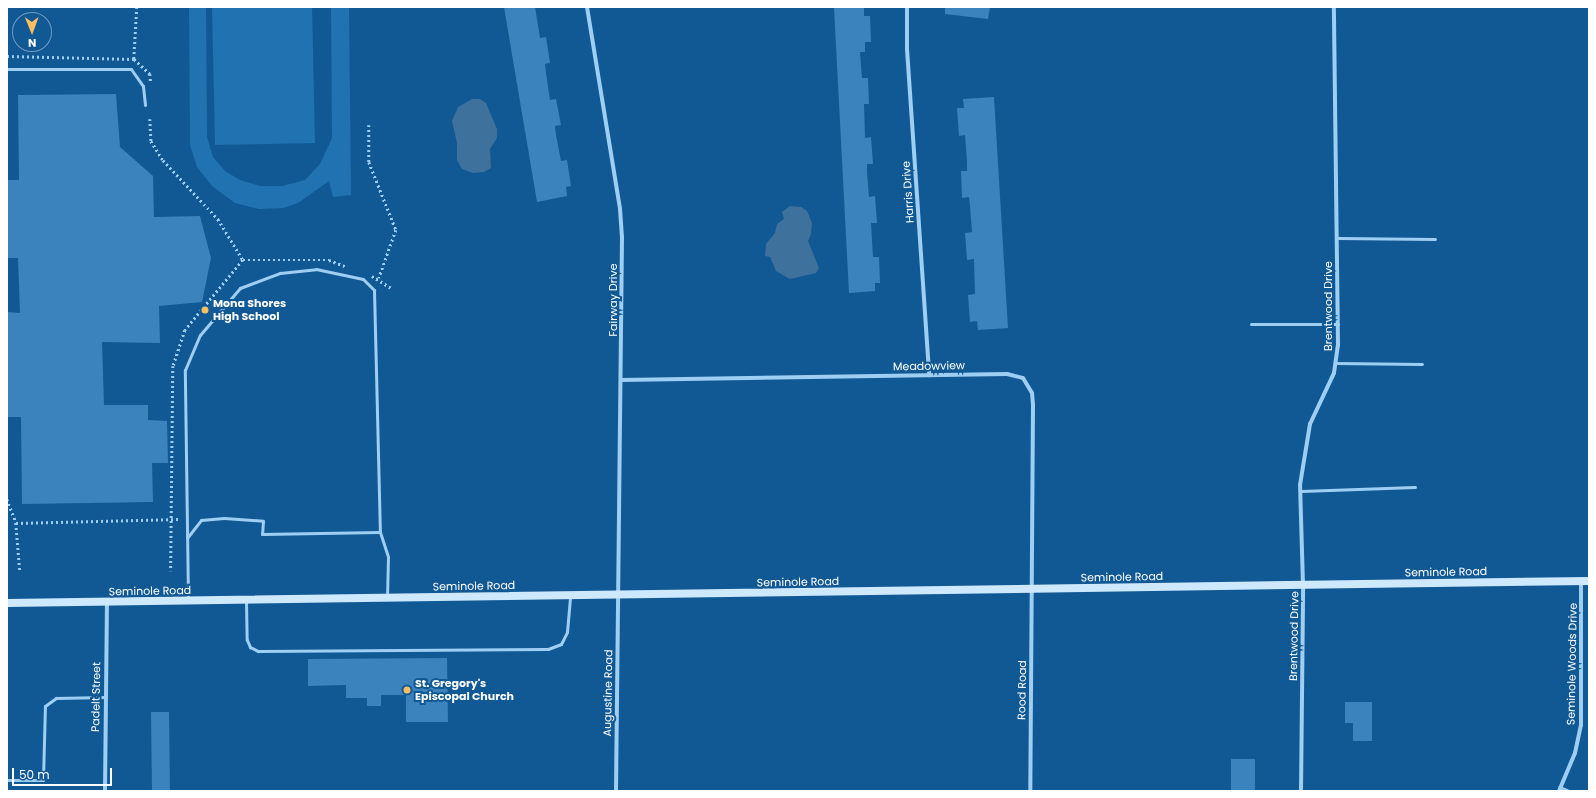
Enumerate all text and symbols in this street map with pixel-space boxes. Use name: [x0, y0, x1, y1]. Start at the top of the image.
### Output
north arrow: [12, 12, 52, 52]
text: N: [28, 35, 36, 51]
street label: Harris Drive: [899, 161, 917, 223]
street label: Brentwood Drive: [1321, 261, 1335, 351]
street label: Fairway Drive: [606, 264, 620, 336]
place label: Mona Shores High School: [213, 297, 286, 323]
marker: Mona Shores High School: [200, 305, 210, 315]
street label: Meadowview: [893, 359, 965, 373]
street label: Seminole Road: [1405, 565, 1487, 579]
street label: Seminole Road: [1081, 570, 1163, 584]
street label: Seminole Road: [757, 575, 839, 589]
street label: Seminole Road: [433, 579, 515, 593]
street label: Seminole Road: [109, 584, 191, 598]
street label: Brentwood Drive: [1287, 591, 1301, 681]
street label: Seminole Woods Drive: [1564, 603, 1580, 725]
street label: Augustine Road: [601, 650, 615, 736]
street label: Rood Road: [1015, 660, 1029, 720]
street label: Padelt Street: [89, 662, 103, 732]
place label: St. Gregory's Episcopal Church: [415, 677, 514, 703]
marker: St. Gregory's Episcopal Church: [402, 685, 412, 695]
scale bar: [14, 760, 114, 786]
text: 50 m: [19, 766, 50, 783]

